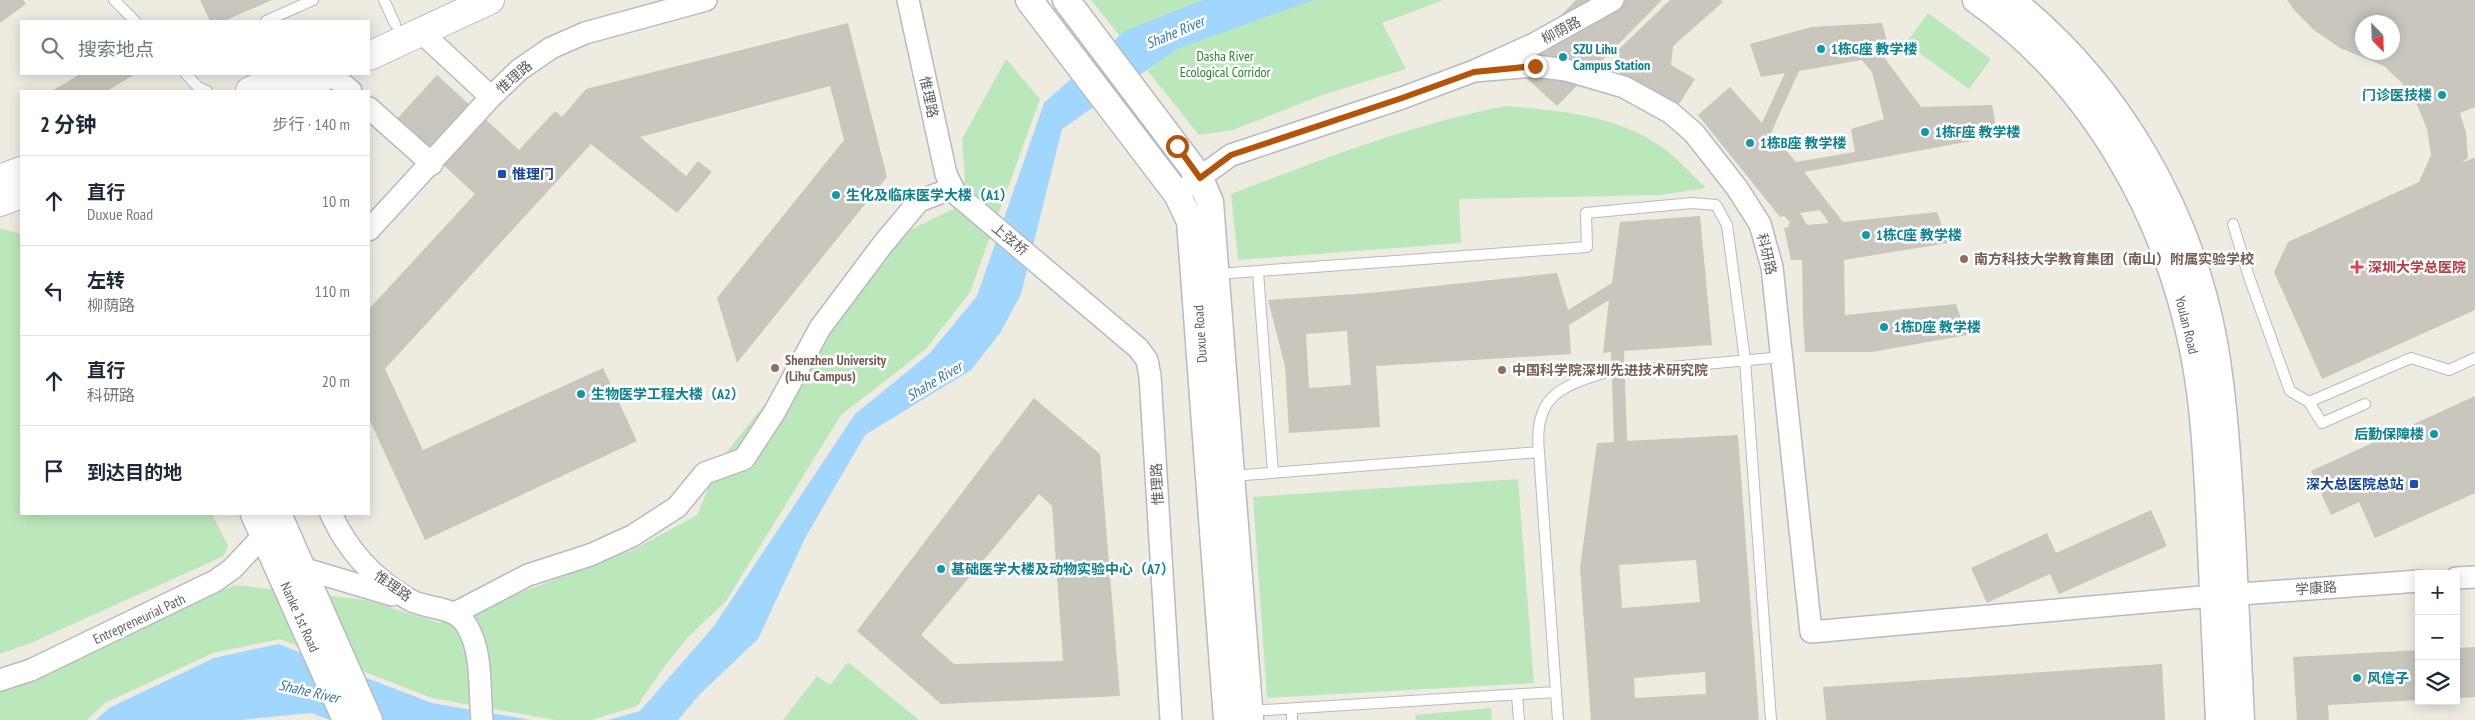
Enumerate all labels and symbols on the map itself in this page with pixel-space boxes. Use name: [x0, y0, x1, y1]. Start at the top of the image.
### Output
water label: Shahe River: [1143, 10, 1209, 53]
street label: 柳荫路: [1538, 12, 1584, 48]
north arrow: [2355, 15, 2400, 60]
place label: SZU Lihu Campus Station: [1573, 40, 1650, 74]
place label: 1栋G座 教学楼: [1831, 40, 1918, 58]
marker: 1栋G座 教学楼: [1815, 43, 1827, 55]
park label: Dasha River Ecological Corridor: [1180, 47, 1271, 81]
marker: SZU Lihu Campus Station: [1557, 51, 1569, 63]
route end: [1524, 55, 1547, 78]
street label: 惟理路: [492, 56, 536, 98]
street label: 惟理路: [916, 75, 942, 119]
place label: 门诊医技楼: [2362, 86, 2432, 104]
marker: 门诊医技楼: [2436, 89, 2448, 101]
place label: 1栋F座 教学楼: [1935, 123, 2020, 141]
marker: 1栋F座 教学楼: [1919, 126, 1931, 138]
place label: 1栋B座 教学楼: [1760, 134, 1846, 152]
route start: [1166, 135, 1189, 158]
marker: 1栋B座 教学楼: [1744, 137, 1756, 149]
place label: 惟理门: [512, 165, 554, 183]
marker: 惟理门: [496, 168, 508, 180]
place label: 生化及临床医学大楼（A1）: [846, 186, 1014, 204]
marker: 生化及临床医学大楼（A1）: [830, 189, 842, 201]
street label: 上弦桥: [988, 219, 1032, 259]
place label: 1栋C座 教学楼: [1876, 226, 1962, 244]
marker: 1栋C座 教学楼: [1860, 229, 1872, 241]
street label: 科研路: [1753, 231, 1781, 277]
place label: 南方科技大学教育集团（南山）附属实验学校: [1974, 250, 2254, 268]
marker: 南方科技大学教育集团（南山）附属实验学校: [1958, 253, 1970, 265]
place label: 深圳大学总医院: [2368, 258, 2466, 276]
marker: 深圳大学总医院: [2350, 260, 2364, 274]
street label: Youlan Road: [2171, 294, 2203, 356]
street label: Duxue Road: [1189, 304, 1211, 364]
place label: 1栋D座 教学楼: [1894, 318, 1981, 336]
marker: 1栋D座 教学楼: [1878, 321, 1890, 333]
place label: Shenzhen University (Lihu Campus): [785, 351, 887, 385]
water label: Shahe River: [903, 356, 967, 405]
place label: 中国科学院深圳先进技术研究院: [1512, 361, 1708, 379]
marker: Shenzhen University (Lihu Campus): [769, 362, 781, 374]
marker: 中国科学院深圳先进技术研究院: [1496, 364, 1508, 376]
place label: 生物医学工程大楼（A2）: [591, 385, 745, 403]
marker: 生物医学工程大楼（A2）: [575, 388, 587, 400]
place label: 后勤保障楼: [2354, 425, 2424, 443]
marker: 后勤保障楼: [2428, 428, 2440, 440]
street label: 惟理路: [1147, 463, 1167, 505]
place label: 深大总医院总站: [2306, 475, 2404, 493]
marker: 深大总医院总站: [2408, 478, 2420, 490]
place label: 基础医学大楼及动物实验中心（A7）: [951, 560, 1175, 578]
marker: 基础医学大楼及动物实验中心（A7）: [935, 563, 947, 575]
street label: 惟理路: [371, 567, 415, 605]
street label: 学康路: [2294, 578, 2338, 598]
street label: Nanke 1st Road: [277, 579, 323, 655]
street label: Entrepreneurial Path: [90, 590, 188, 648]
place label: 风信子: [2367, 669, 2409, 687]
marker: 风信子: [2351, 672, 2363, 684]
water label: Shahe River: [277, 675, 343, 708]

